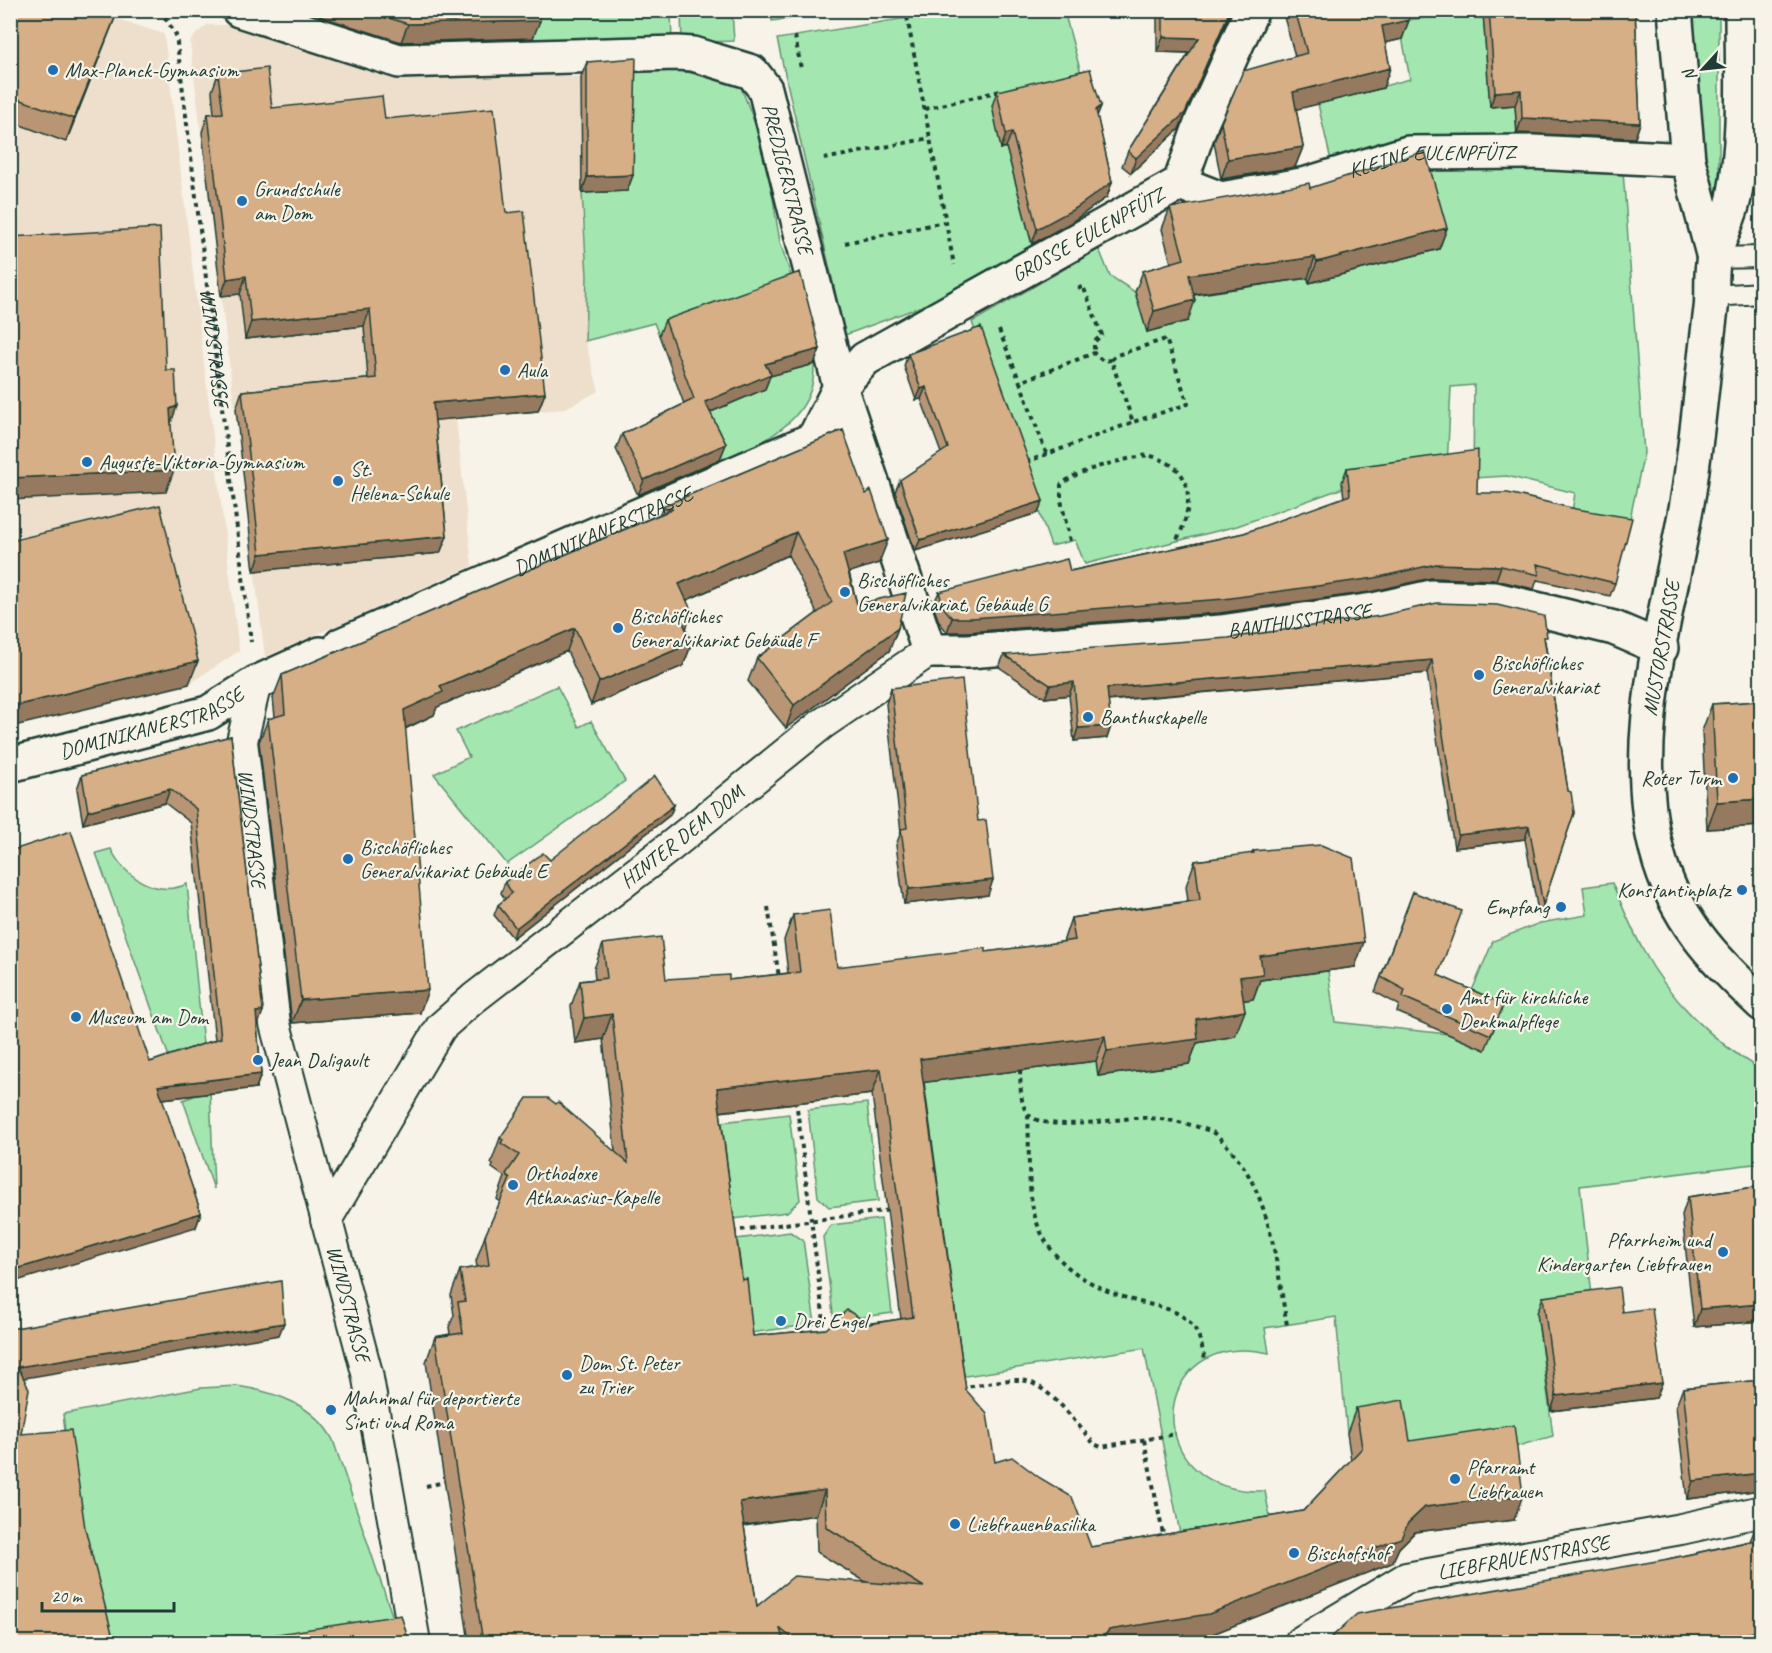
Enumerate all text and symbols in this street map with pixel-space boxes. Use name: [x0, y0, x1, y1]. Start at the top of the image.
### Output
north arrow: [1673, 39, 1733, 99]
place label: Max-Planck-Gymnasium: [65, 57, 240, 83]
marker: Max-Planck-Gymnasium: [46, 63, 60, 77]
text: N: [1678, 64, 1702, 84]
street label: PREDIGERSTRASSE: [756, 101, 820, 260]
street label: KLEINE EULENPFÜTZ: [1345, 139, 1519, 183]
place label: Grundschule am Dom: [254, 176, 341, 226]
street label: GROSSE EULENPFÜTZ: [1007, 180, 1172, 287]
marker: Grundschule am Dom: [235, 194, 249, 208]
street label: WINDSTRASSE: [194, 287, 235, 411]
place label: Aula: [517, 357, 549, 383]
marker: Aula: [498, 363, 512, 377]
place label: Auguste-Viktoria-Gymnasium: [99, 449, 306, 475]
marker: Auguste-Viktoria-Gymnasium: [80, 455, 94, 469]
place label: St. Helena-Schule: [350, 456, 450, 506]
marker: St. Helena-Schule: [331, 474, 345, 488]
street label: DOMINIKANERSTRASSE: [510, 479, 699, 581]
place label: Bischöfliches Generalvikariat, Gebäude G: [857, 567, 1050, 617]
street label: MUSTORSTRASSE: [1636, 576, 1686, 718]
marker: Bischöfliches Generalvikariat, Gebäude G: [838, 585, 852, 599]
street label: BANTHUSSTRASSE: [1226, 597, 1376, 644]
place label: Bischöfliches Generalvikariat Gebäude F: [630, 603, 820, 653]
marker: Bischöfliches Generalvikariat Gebäude F: [611, 621, 625, 635]
place label: Bischöfliches Generalvikariat: [1491, 650, 1601, 700]
marker: Bischöfliches Generalvikariat: [1472, 668, 1486, 682]
street label: DOMINIKANERSTRASSE: [57, 679, 251, 764]
place label: Banthuskapelle: [1100, 704, 1207, 730]
marker: Banthuskapelle: [1081, 710, 1095, 724]
place label: Roter Turm: [1641, 765, 1723, 791]
street label: WINDSTRASSE: [232, 768, 272, 892]
marker: Roter Turm: [1726, 771, 1740, 785]
street label: HINTER DEM DOM: [615, 778, 751, 893]
place label: Bischöfliches Generalvikariat Gebäude E: [360, 834, 550, 884]
marker: Bischöfliches Generalvikariat Gebäude E: [341, 852, 355, 866]
place label: Konstantinplatz: [1617, 877, 1732, 903]
marker: Konstantinplatz: [1735, 883, 1749, 897]
place label: Empfang: [1486, 894, 1551, 920]
marker: Empfang: [1554, 900, 1568, 914]
place label: Amt für kirchliche Denkmalpflege: [1459, 984, 1588, 1034]
marker: Amt für kirchliche Denkmalpflege: [1440, 1002, 1454, 1016]
place label: Museum am Dom: [88, 1004, 210, 1030]
marker: Museum am Dom: [69, 1010, 83, 1024]
place label: Jean Daligault: [269, 1047, 370, 1073]
marker: Jean Daligault: [251, 1053, 265, 1067]
place label: Orthodoxe Athanasius-Kapelle: [525, 1160, 661, 1210]
marker: Orthodoxe Athanasius-Kapelle: [506, 1178, 520, 1192]
place label: Pfarrheim und Kindergarten Liebfrauen: [1537, 1227, 1715, 1277]
street label: WINDSTRASSE: [321, 1243, 377, 1367]
marker: Pfarrheim und Kindergarten Liebfrauen: [1716, 1245, 1730, 1259]
place label: Drei Engel: [793, 1308, 871, 1334]
marker: Drei Engel: [774, 1314, 788, 1328]
place label: Dom St. Peter zu Trier: [579, 1350, 681, 1400]
marker: Dom St. Peter zu Trier: [560, 1368, 574, 1382]
place label: Mahnmal für deportierte Sinti und Roma: [343, 1385, 520, 1435]
marker: Mahnmal für deportierte Sinti und Roma: [324, 1403, 338, 1417]
place label: Pfarramt Liebfrauen: [1467, 1454, 1543, 1504]
marker: Pfarramt Liebfrauen: [1448, 1472, 1462, 1486]
place label: Liebfrauenbasilika: [967, 1511, 1097, 1537]
marker: Liebfrauenbasilika: [948, 1517, 962, 1531]
street label: LIEBFRAUENSTRASSE: [1435, 1529, 1614, 1585]
place label: Bischofshof: [1306, 1540, 1394, 1566]
marker: Bischofshof: [1287, 1546, 1301, 1560]
scale bar: [42, 1575, 174, 1613]
text: 20 m: [51, 1585, 84, 1607]

